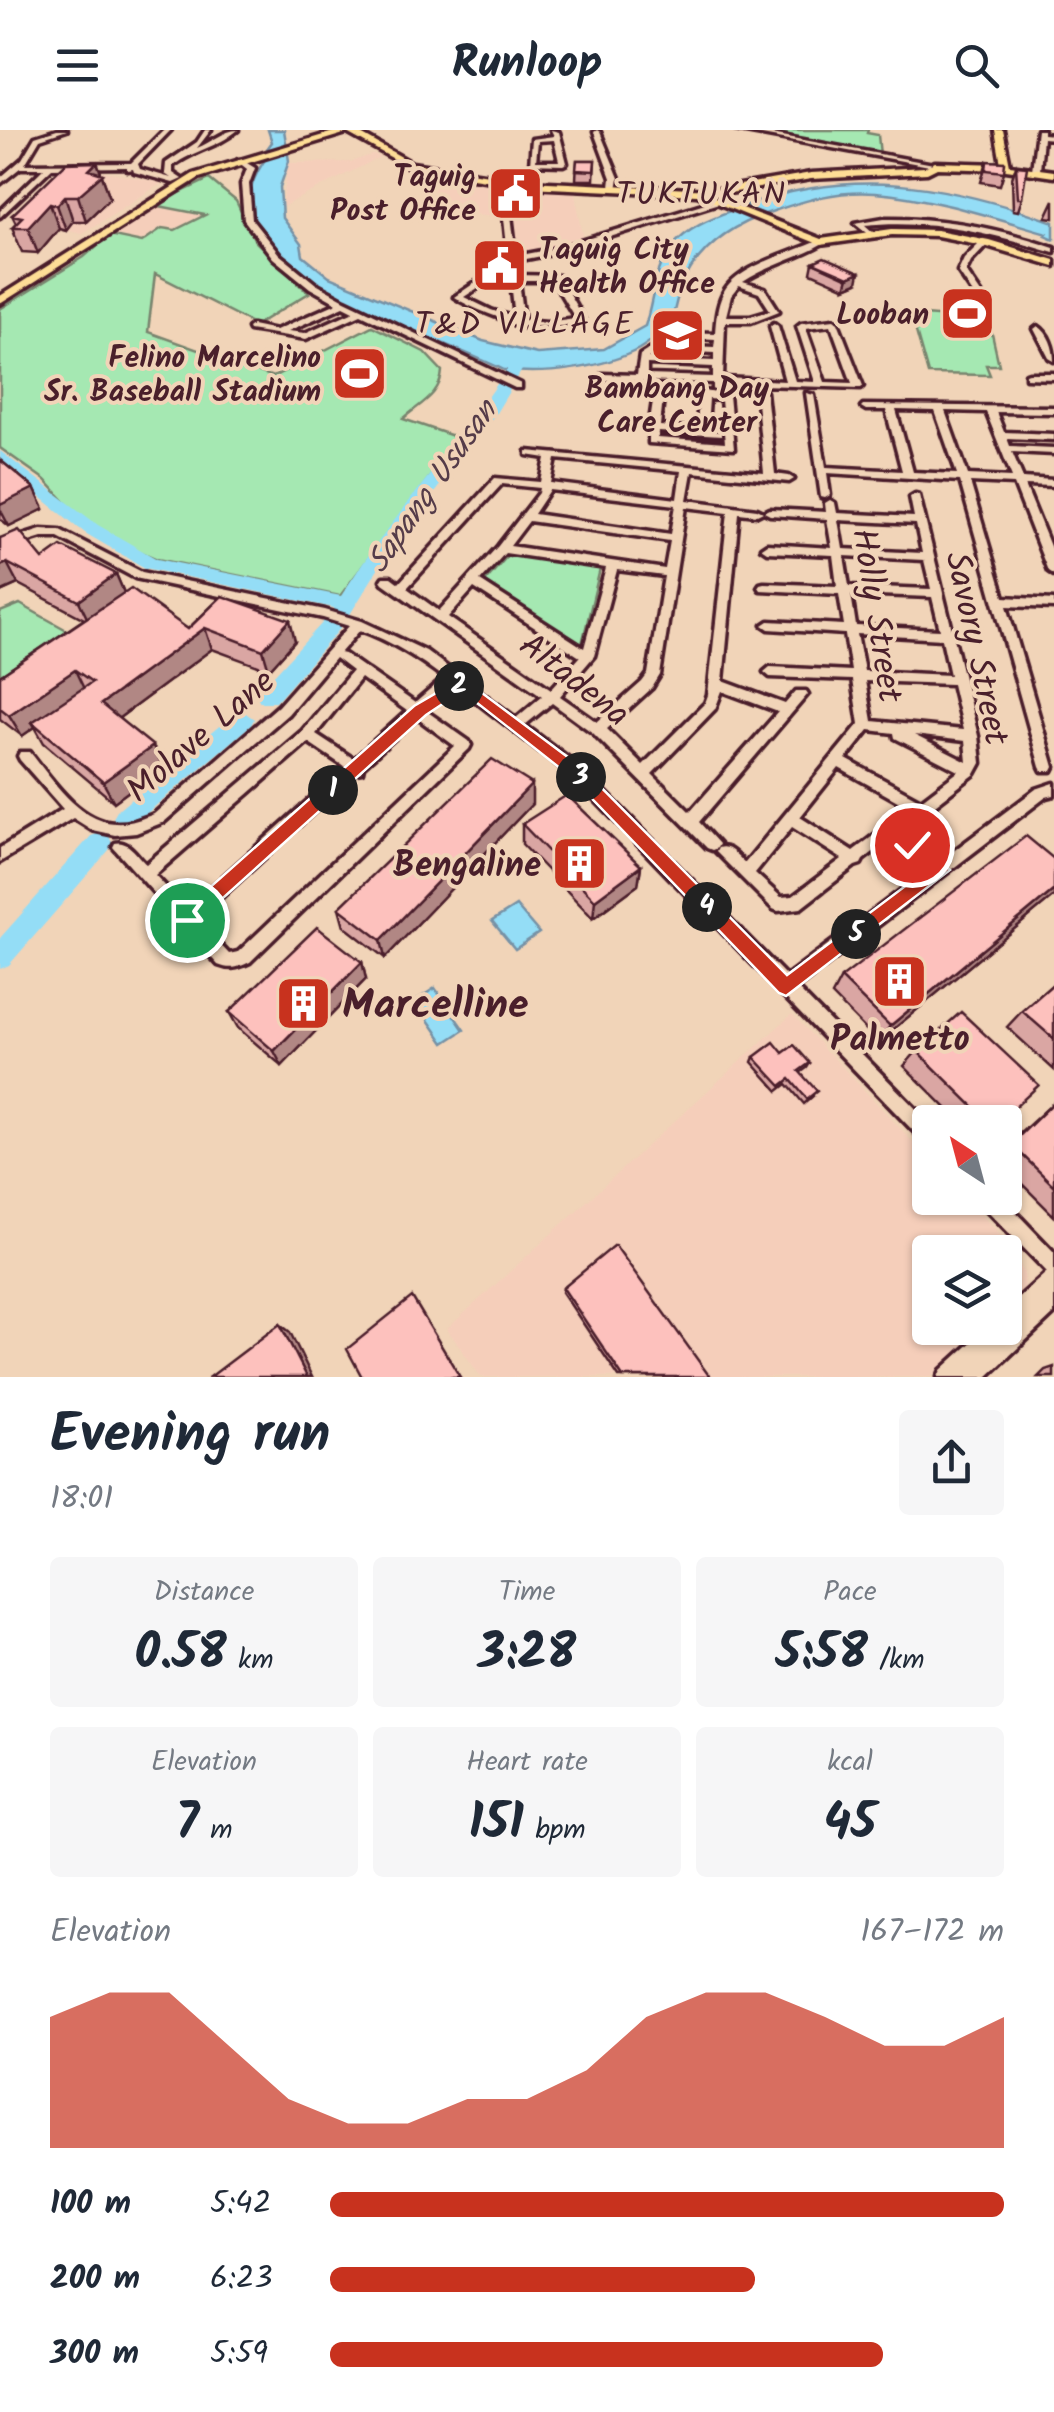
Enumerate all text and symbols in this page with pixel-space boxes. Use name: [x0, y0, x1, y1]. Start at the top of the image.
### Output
text: Runloop: [451, 29, 603, 101]
icon: menu: [50, 38, 105, 93]
icon: search: [949, 38, 1004, 93]
place label: Taguig Post Office: [330, 154, 476, 236]
public building icon: Taguig Post Office: [485, 163, 545, 223]
district label: TUKTUKAN: [616, 170, 788, 221]
place label: Taguig City Health Office: [539, 227, 715, 309]
public building icon: Taguig City Health Office: [470, 236, 530, 296]
sports icon: Looban: [938, 284, 998, 344]
place label: Looban: [836, 292, 929, 340]
district label: T&D VILLAGE: [415, 300, 635, 351]
school or university icon: Bambang Day Care Center: [647, 306, 707, 366]
place label: Felino Marcelino Sr. Baseball Stadium: [44, 335, 321, 417]
sports icon: Felino Marcelino Sr. Baseball Stadium: [330, 344, 390, 404]
place label: Bambang Day Care Center: [585, 366, 770, 448]
water label: Sapang Ususan: [354, 388, 513, 584]
street label: Holly Street: [834, 524, 917, 707]
street label: Savory Street: [927, 547, 1023, 751]
street label: Altadena: [505, 620, 641, 743]
street label: Molave Lane: [115, 656, 290, 818]
pin: 2: [434, 661, 484, 711]
text: 2: [451, 663, 467, 708]
pin: 3: [556, 752, 606, 802]
text: 3: [573, 754, 589, 799]
pin: 1: [308, 765, 358, 815]
text: 1: [329, 767, 337, 812]
pin: [870, 803, 955, 888]
icon: check: [885, 818, 940, 873]
building icon: Bengaline: [550, 834, 610, 894]
place label: Bengaline: [393, 839, 541, 895]
pin: [145, 878, 230, 963]
pin: 4: [682, 882, 732, 932]
text: 4: [699, 884, 715, 929]
icon: arrive: [160, 893, 215, 948]
pin: 5: [831, 909, 881, 959]
text: 5: [849, 911, 863, 956]
building icon: Palmetto: [870, 952, 930, 1012]
building icon: Marcelline: [273, 973, 333, 1033]
place label: Marcelline: [342, 973, 528, 1040]
place label: Palmetto: [830, 1013, 970, 1069]
north arrow: [912, 1105, 1022, 1215]
map controls: [912, 1105, 1022, 1345]
button: layers: [912, 1235, 1022, 1345]
text: Evening run: [50, 1393, 330, 1480]
button: share: [899, 1410, 1004, 1515]
text: 18:01: [50, 1474, 113, 1525]
text: Distance: [154, 1570, 254, 1615]
text: Time: [499, 1570, 555, 1615]
text: Pace: [823, 1570, 877, 1615]
text: 0.58: [135, 1615, 227, 1695]
text: 3:28: [478, 1615, 576, 1695]
text: 5:58: [776, 1615, 868, 1695]
text: km: [227, 1638, 273, 1683]
text: /km: [868, 1638, 924, 1683]
text: Elevation: [151, 1740, 257, 1785]
text: Heart rate: [466, 1740, 588, 1785]
text: kcal: [827, 1740, 873, 1785]
text: 7: [175, 1785, 199, 1865]
text: 151: [468, 1785, 524, 1865]
text: 45: [824, 1785, 876, 1865]
text: m: [199, 1808, 233, 1853]
text: bpm: [524, 1808, 586, 1853]
text: Elevation: [50, 1907, 171, 1958]
text: 167–172 m: [860, 1907, 1004, 1958]
text: 100 m: [50, 2179, 131, 2230]
text: 5:42: [210, 2179, 271, 2230]
text: 200 m: [50, 2254, 140, 2305]
text: 6:23: [210, 2254, 273, 2305]
text: 300 m: [50, 2329, 139, 2380]
text: 5:59: [210, 2329, 268, 2380]

